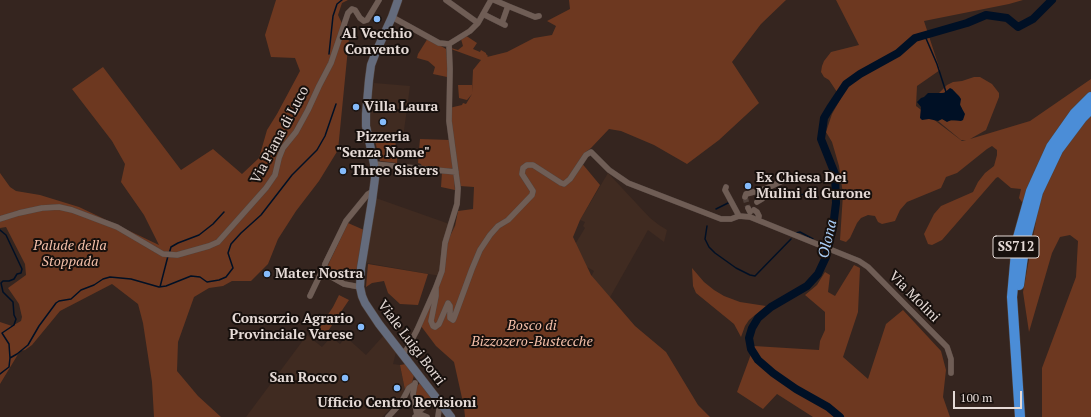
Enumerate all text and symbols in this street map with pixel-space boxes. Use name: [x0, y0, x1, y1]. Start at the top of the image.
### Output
marker: Al Vecchio Convento: [372, 14, 382, 24]
place label: Al Vecchio Convento: [342, 26, 412, 58]
street label: Via Piana di Luco: [247, 83, 313, 187]
place label: Villa Laura: [364, 99, 438, 115]
marker: Villa Laura: [351, 102, 361, 112]
marker: Pizzeria "Senza Nome": [378, 117, 388, 127]
place label: Pizzeria "Senza Nome": [336, 129, 430, 162]
place label: Three Sisters: [351, 163, 438, 179]
marker: Three Sisters: [338, 166, 348, 176]
place label: Ex Chiesa Dei Mulini di Gurone: [756, 170, 871, 202]
marker: Ex Chiesa Dei Mulini di Gurone: [743, 181, 753, 191]
water label: Olona: [815, 218, 841, 260]
road number: SS712: [993, 236, 1039, 258]
park label: Palude della Stoppada: [33, 238, 107, 270]
place label: Mater Nostra: [275, 266, 363, 282]
street label: Via Molini: [885, 268, 943, 326]
marker: Mater Nostra: [262, 269, 272, 279]
street label: Viale Luigi Borri: [374, 297, 448, 389]
place label: Consorzio Agrario Provinciale Varese: [229, 311, 353, 344]
park label: Bosco di Bizzozero-Bustecche: [471, 318, 593, 350]
marker: Consorzio Agrario Provinciale Varese: [356, 322, 366, 332]
place label: San Rocco: [269, 370, 337, 386]
marker: San Rocco: [340, 373, 350, 383]
marker: Ufficio Centro Revisioni: [392, 383, 402, 393]
scale bar: [955, 383, 1024, 409]
text: 100 m: [960, 390, 992, 405]
place label: Ufficio Centro Revisioni: [318, 395, 476, 411]

